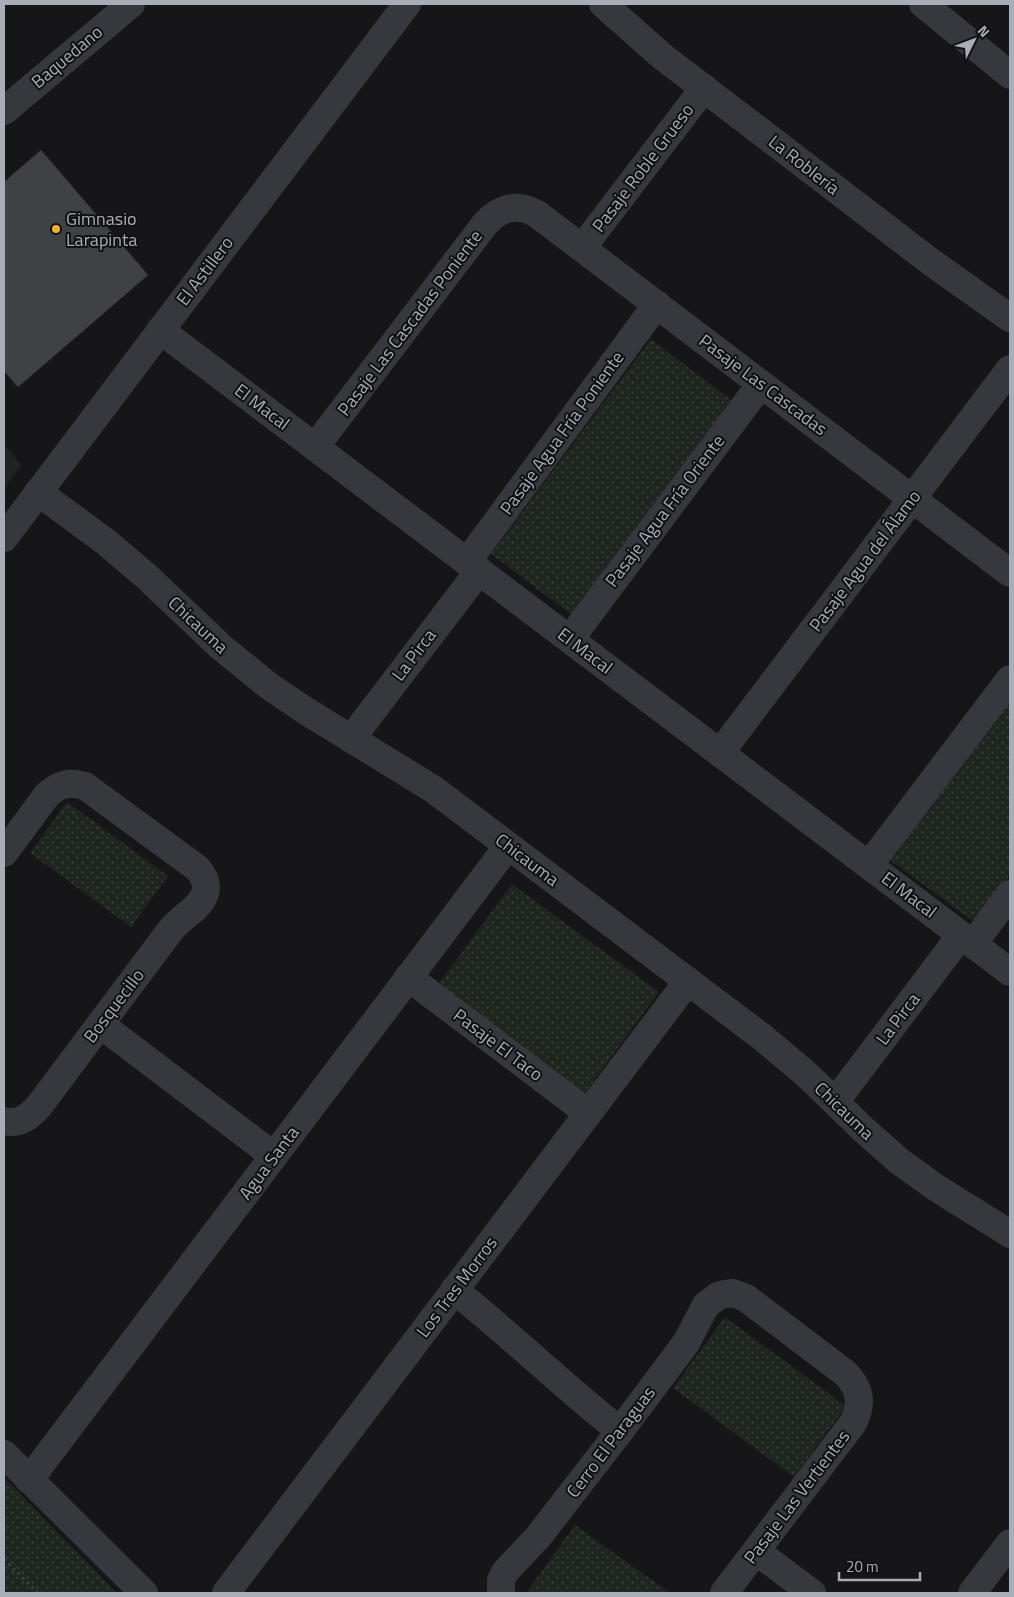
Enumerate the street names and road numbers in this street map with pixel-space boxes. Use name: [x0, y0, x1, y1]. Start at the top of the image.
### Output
street label: Baquedano: [25, 19, 108, 95]
street label: Pasaje Roble Grueso: [585, 98, 700, 238]
street label: La Roblería: [763, 128, 846, 201]
street label: Pasaje Las Cascadas Poniente: [331, 224, 489, 421]
street label: El Astillero: [170, 230, 240, 311]
street label: Pasaje Las Cascadas: [693, 327, 833, 442]
street label: Pasaje Agua Fría Poniente: [493, 345, 630, 520]
street label: El Macal: [229, 377, 296, 436]
street label: Pasaje Agua Fría Oriente: [598, 429, 731, 593]
street label: Pasaje Agua del Álamo: [802, 484, 927, 637]
street label: Chicauma: [162, 590, 235, 660]
street label: El Macal: [552, 621, 619, 680]
street label: La Pirca: [385, 623, 442, 686]
street label: Chicauma: [490, 827, 565, 893]
street label: El Macal: [876, 865, 943, 924]
street label: Bosquecillo: [77, 963, 150, 1048]
street label: La Pirca: [869, 987, 926, 1050]
street label: Pasaje El Taco: [448, 1002, 549, 1087]
street label: Chicauma: [808, 1075, 880, 1146]
street label: Agua Santa: [232, 1120, 305, 1205]
street label: Los Tres Morros: [410, 1230, 504, 1343]
street label: Cerro El Paraguas: [560, 1380, 662, 1503]
street label: Pasaje Las Vertientes: [737, 1424, 856, 1569]

